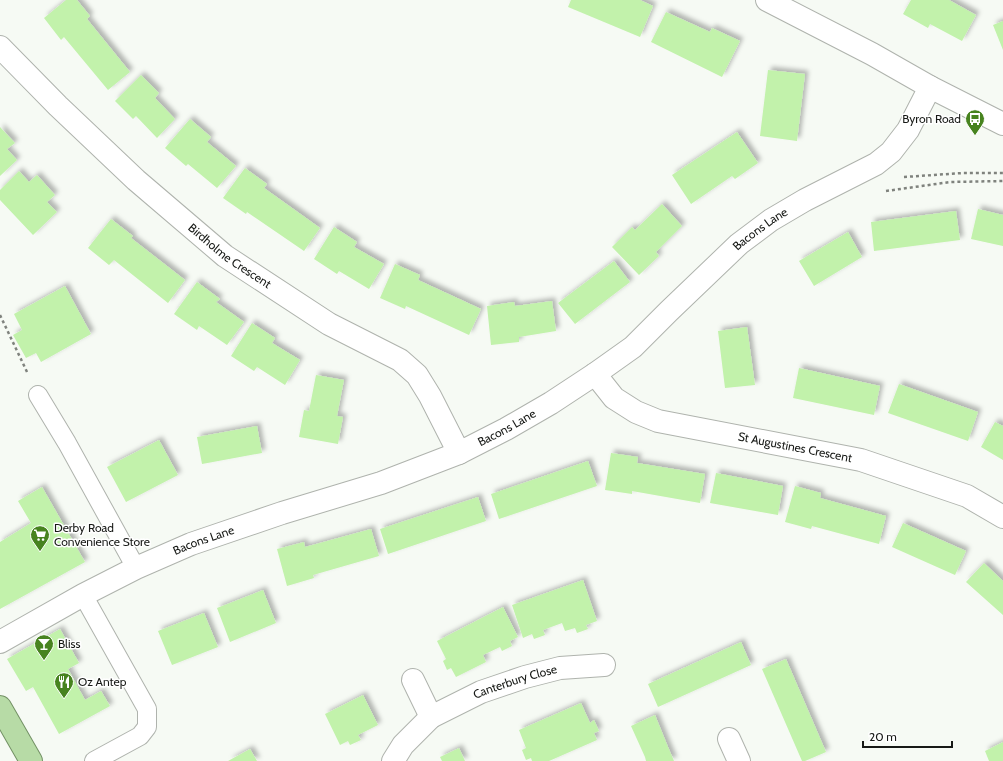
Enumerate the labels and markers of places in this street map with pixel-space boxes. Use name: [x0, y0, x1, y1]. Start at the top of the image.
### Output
bus stop icon: Byron Road: [964, 108, 986, 136]
place label: Byron Road: [902, 111, 961, 126]
place label: Derby Road Convenience Store: [54, 520, 150, 549]
supermarket icon: Derby Road Convenience Store: [29, 524, 51, 552]
bar icon: Bliss: [33, 633, 55, 661]
place label: Bliss: [58, 636, 80, 651]
restaurant icon: Oz Antep: [53, 671, 75, 699]
place label: Oz Antep: [78, 674, 127, 689]

